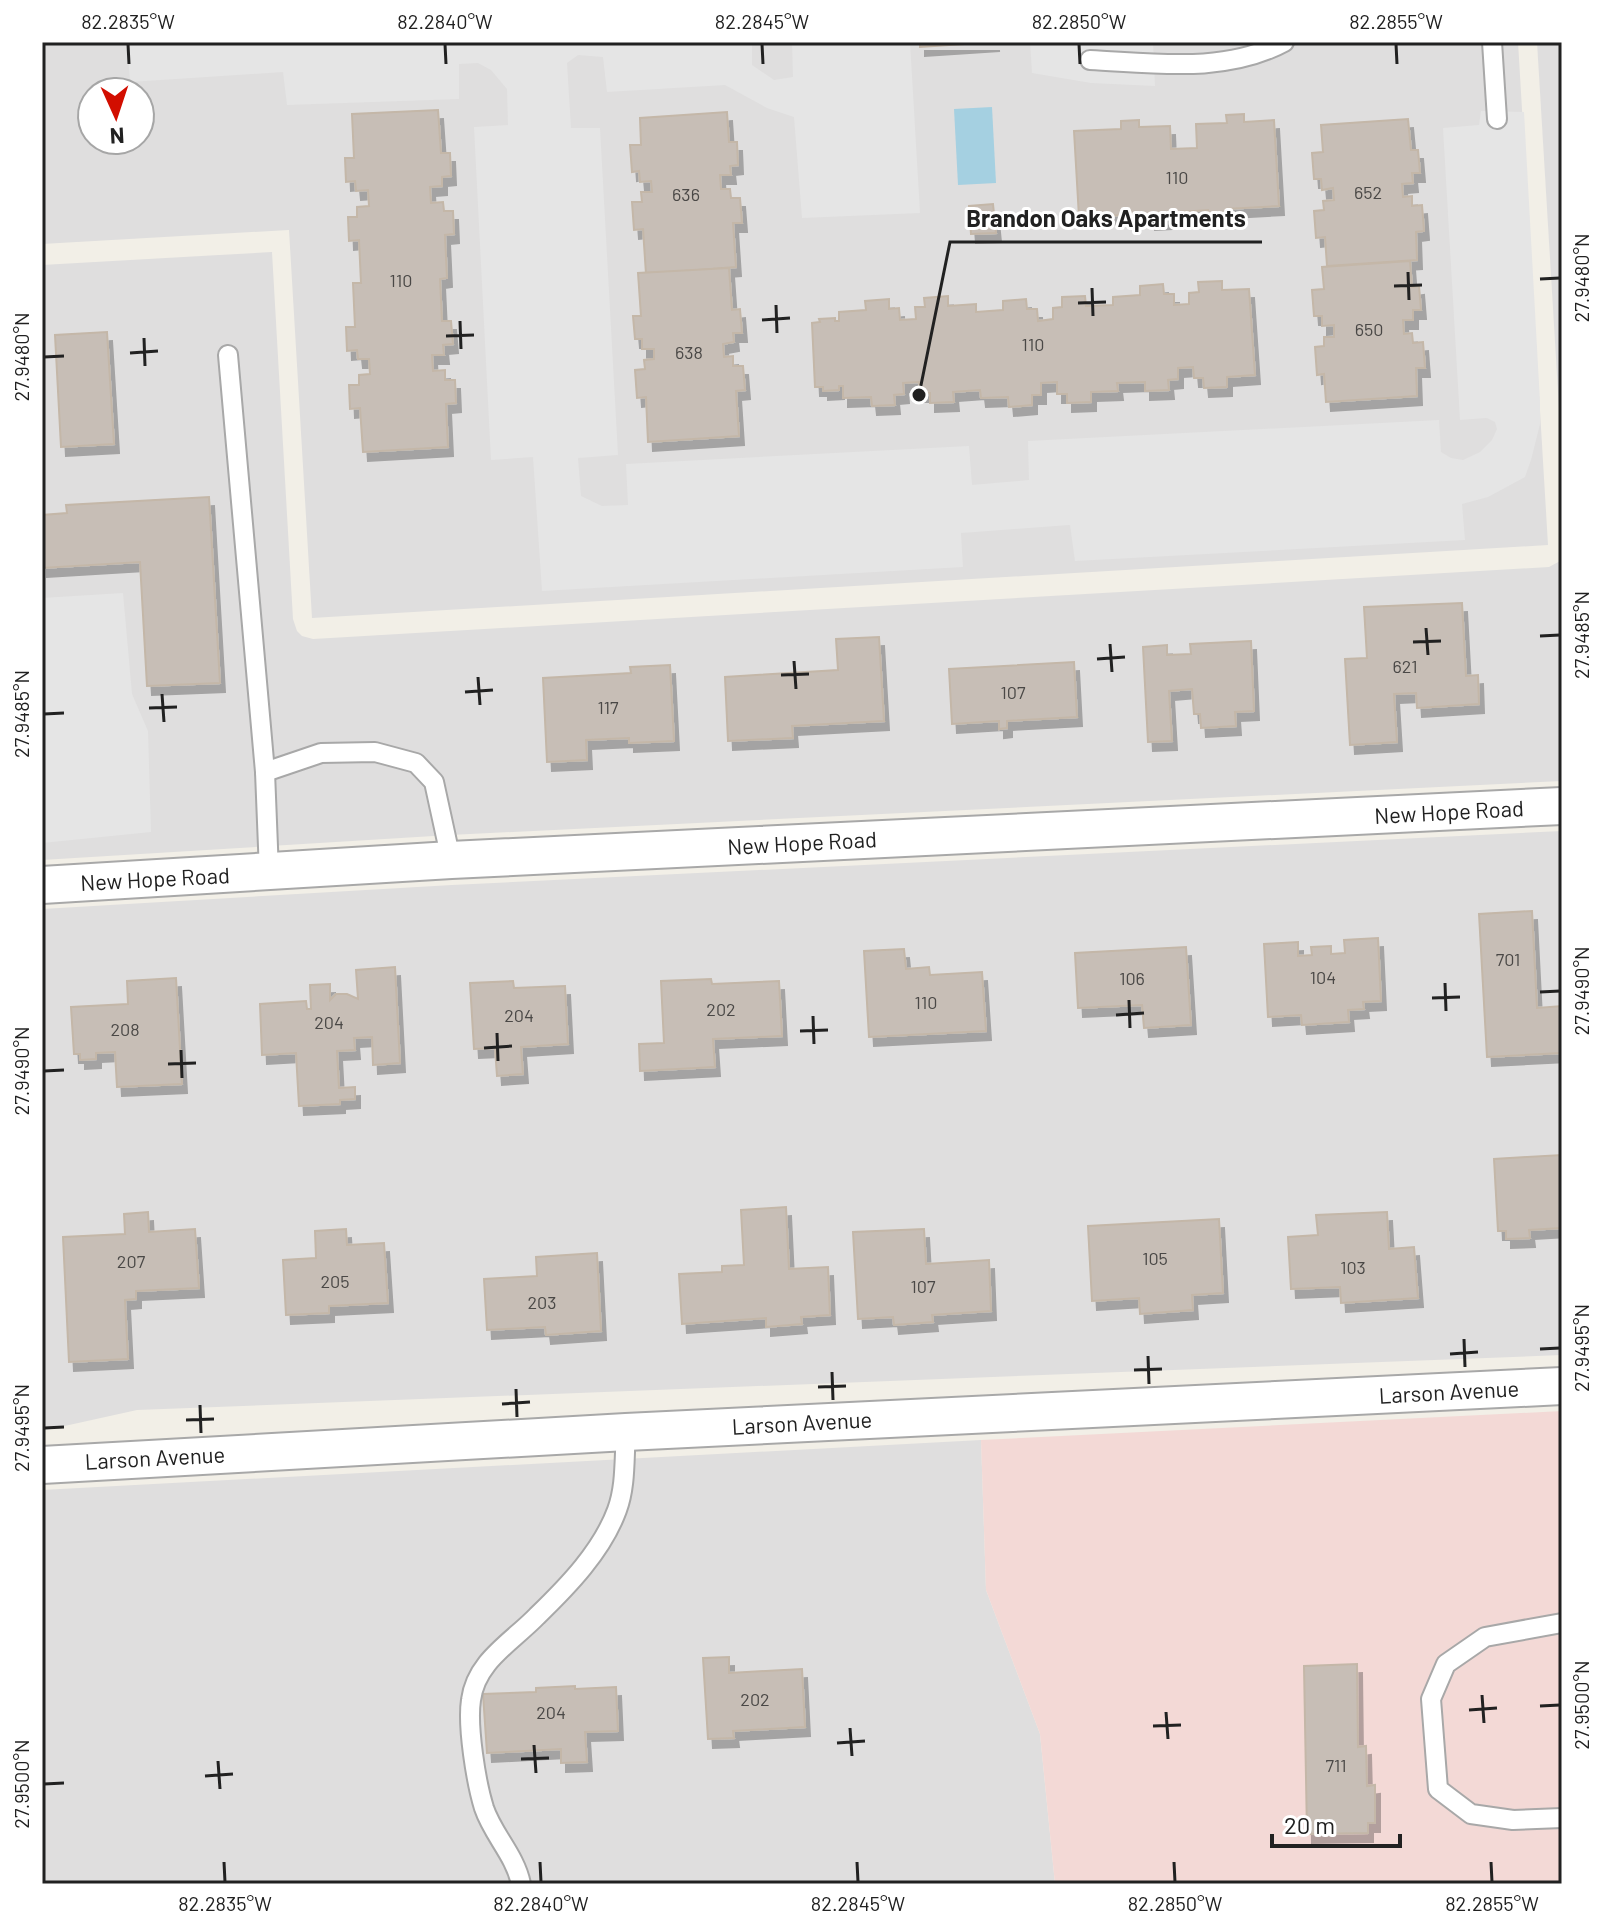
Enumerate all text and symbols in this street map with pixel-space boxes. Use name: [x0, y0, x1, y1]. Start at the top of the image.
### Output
text: 82.2835°W: [81, 9, 175, 33]
text: 82.2840°W: [397, 9, 493, 33]
text: 82.2845°W: [715, 9, 810, 33]
text: 82.2850°W: [1032, 9, 1127, 33]
text: 82.2855°W: [1349, 9, 1443, 33]
north arrow: [76, 76, 156, 156]
text: N: [109, 124, 125, 150]
house number: 110: [1166, 166, 1188, 188]
house number: 652: [1354, 181, 1382, 203]
house number: 636: [672, 183, 700, 205]
callout: Brandon Oaks Apartments: [950, 194, 1262, 242]
text: Brandon Oaks Apartments: [966, 203, 1246, 232]
text: 27.9480°N: [1569, 233, 1593, 323]
house number: 110: [390, 269, 412, 291]
text: 27.9480°N: [9, 312, 33, 402]
house number: 650: [1355, 318, 1383, 340]
house number: 110: [1022, 333, 1044, 355]
house number: 638: [675, 341, 703, 363]
text: 27.9485°N: [1569, 591, 1593, 679]
house number: 621: [1393, 655, 1417, 677]
text: 27.9485°N: [9, 670, 33, 758]
house number: 107: [1001, 681, 1026, 703]
house number: 117: [597, 696, 619, 718]
street label: New Hope Road: [1374, 794, 1524, 828]
street label: New Hope Road: [727, 825, 877, 859]
street label: New Hope Road: [80, 861, 230, 895]
text: 27.9490°N: [1569, 946, 1593, 1036]
house number: 701: [1496, 948, 1520, 970]
house number: 104: [1310, 966, 1336, 988]
house number: 106: [1119, 967, 1145, 989]
house number: 110: [915, 991, 937, 1013]
house number: 202: [706, 998, 736, 1020]
house number: 204: [504, 1004, 534, 1026]
house number: 204: [314, 1011, 344, 1033]
house number: 208: [110, 1018, 140, 1040]
text: 27.9490°N: [9, 1026, 33, 1116]
house number: 105: [1142, 1247, 1168, 1269]
house number: 207: [117, 1250, 146, 1272]
house number: 103: [1340, 1256, 1366, 1278]
house number: 205: [320, 1270, 350, 1292]
house number: 107: [911, 1275, 936, 1297]
house number: 203: [527, 1291, 557, 1313]
text: 27.9495°N: [1569, 1304, 1593, 1392]
street label: Larson Avenue: [1378, 1374, 1520, 1408]
text: 27.9495°N: [9, 1384, 33, 1472]
street label: Larson Avenue: [731, 1405, 873, 1439]
street label: Larson Avenue: [84, 1440, 226, 1474]
text: 27.9500°N: [1569, 1660, 1593, 1750]
house number: 202: [740, 1688, 770, 1710]
house number: 204: [536, 1701, 566, 1723]
text: 27.9500°N: [9, 1739, 33, 1829]
house number: 711: [1325, 1754, 1347, 1776]
scale bar: [1272, 1798, 1400, 1848]
text: 20 m: [1284, 1810, 1335, 1839]
text: 82.2835°W: [178, 1891, 272, 1915]
text: 82.2840°W: [493, 1891, 589, 1915]
text: 82.2845°W: [811, 1891, 906, 1915]
text: 82.2850°W: [1128, 1891, 1223, 1915]
text: 82.2855°W: [1445, 1891, 1539, 1915]

